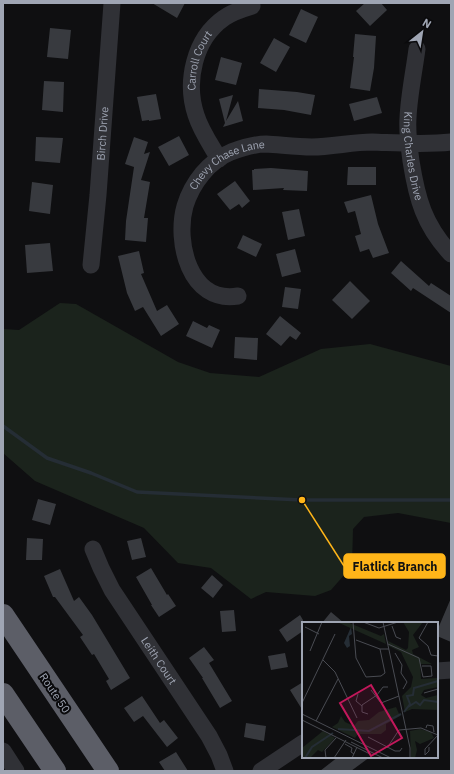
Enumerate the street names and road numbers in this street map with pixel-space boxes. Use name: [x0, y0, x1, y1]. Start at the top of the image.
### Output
street label: Carroll Court: [184, 27, 215, 91]
street label: Birch Drive: [94, 106, 111, 161]
street label: King Charles Drive: [401, 111, 426, 202]
street label: Chevy Chase Lane: [186, 137, 265, 192]
street label: Leith Court: [138, 634, 180, 687]
street label: Route 50: [37, 670, 73, 716]

